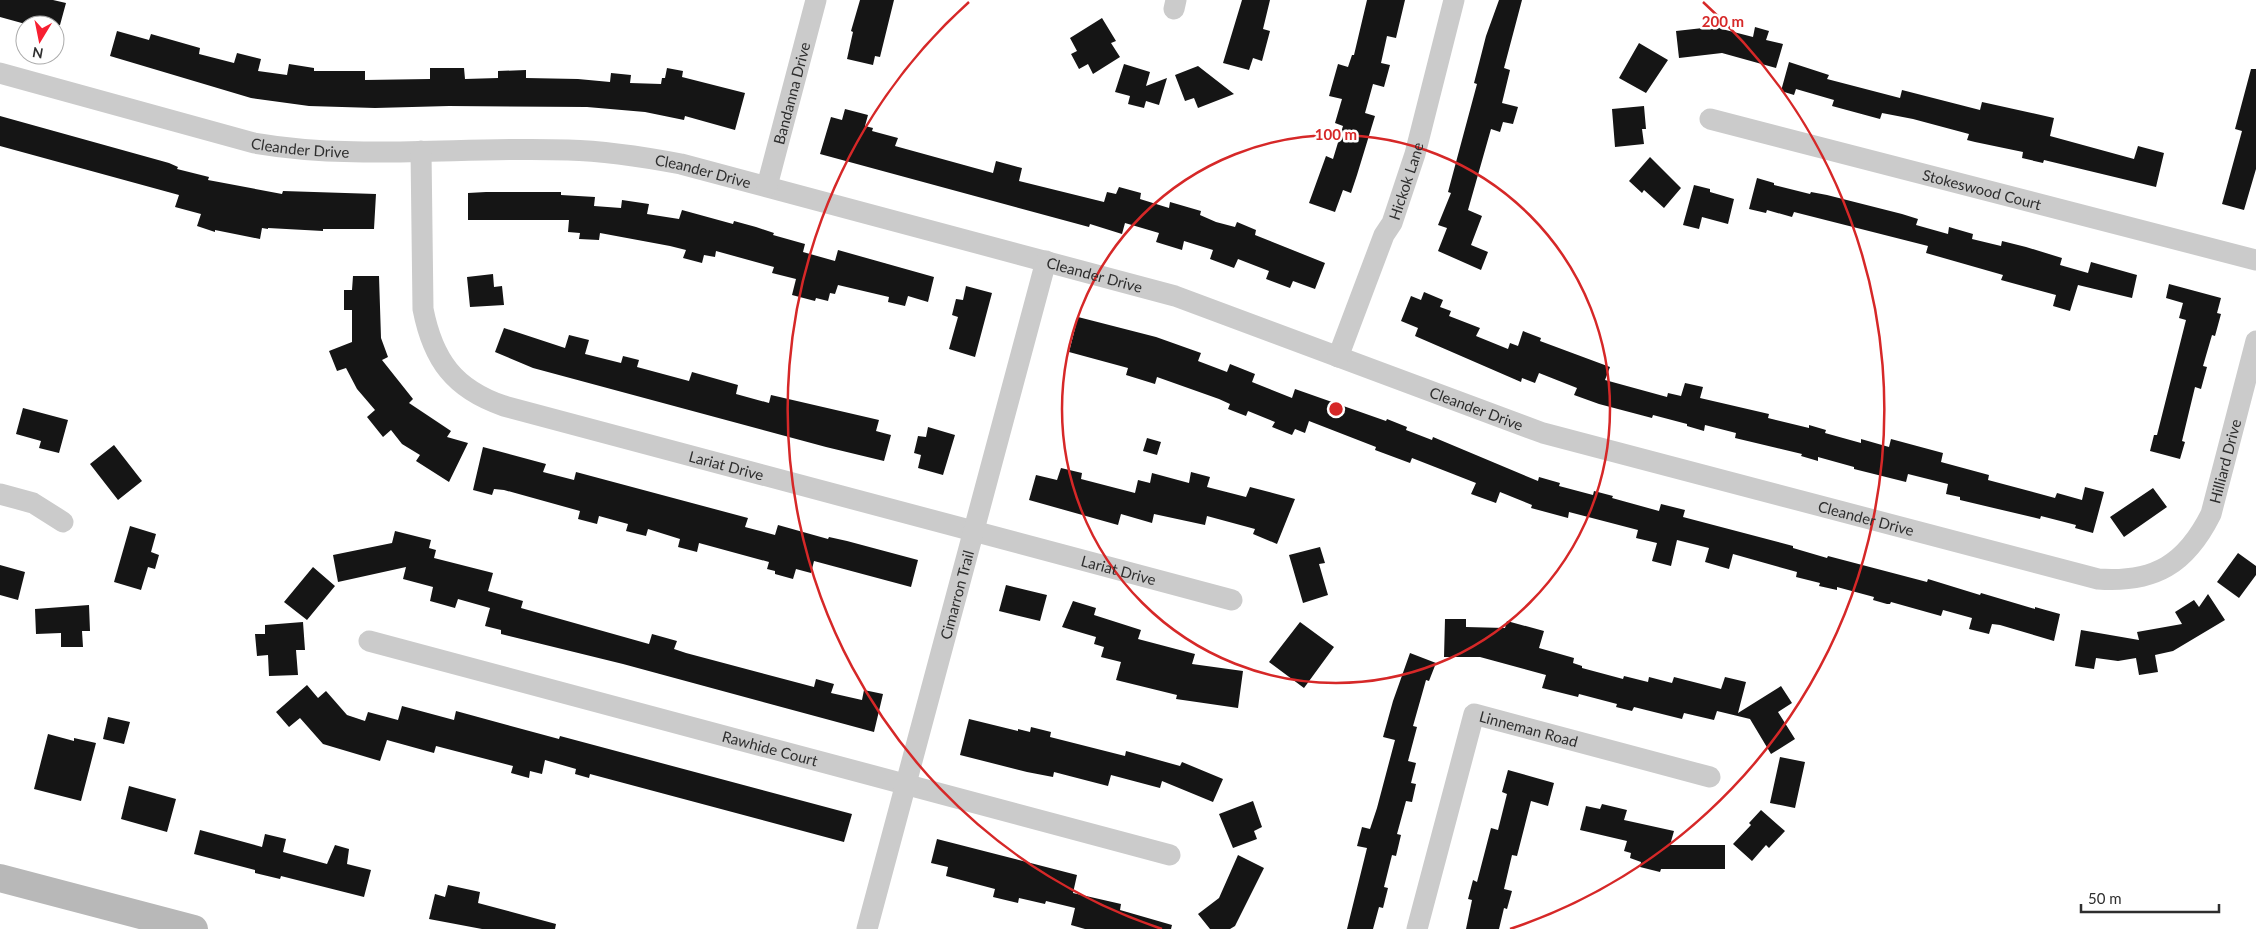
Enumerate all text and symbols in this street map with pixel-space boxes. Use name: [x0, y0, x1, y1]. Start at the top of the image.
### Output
text: 200 m: [1702, 12, 1744, 30]
north arrow: [15, 15, 65, 65]
street label: Bandanna Drive: [769, 40, 814, 146]
text: N: [31, 44, 44, 63]
text: 100 m: [1315, 125, 1357, 143]
street label: Cleander Drive: [250, 134, 350, 161]
street label: Hickok Lane: [1385, 140, 1427, 222]
street label: Cleander Drive: [654, 150, 753, 191]
street label: Stokeswood Court: [1921, 165, 2044, 213]
street label: Cleander Drive: [1045, 253, 1144, 296]
street label: Cleander Drive: [1427, 383, 1526, 434]
centre of rings: [1327, 400, 1345, 418]
street label: Hilliard Drive: [2205, 417, 2244, 505]
street label: Lariat Drive: [687, 447, 766, 484]
street label: Cleander Drive: [1816, 497, 1916, 539]
street label: Cimarron Trail: [936, 548, 977, 641]
street label: Lariat Drive: [1079, 551, 1158, 588]
street label: Linneman Road: [1477, 707, 1580, 750]
street label: Rawhide Court: [720, 727, 820, 770]
scale bar: [2081, 882, 2218, 914]
text: 50 m: [2088, 889, 2122, 907]

